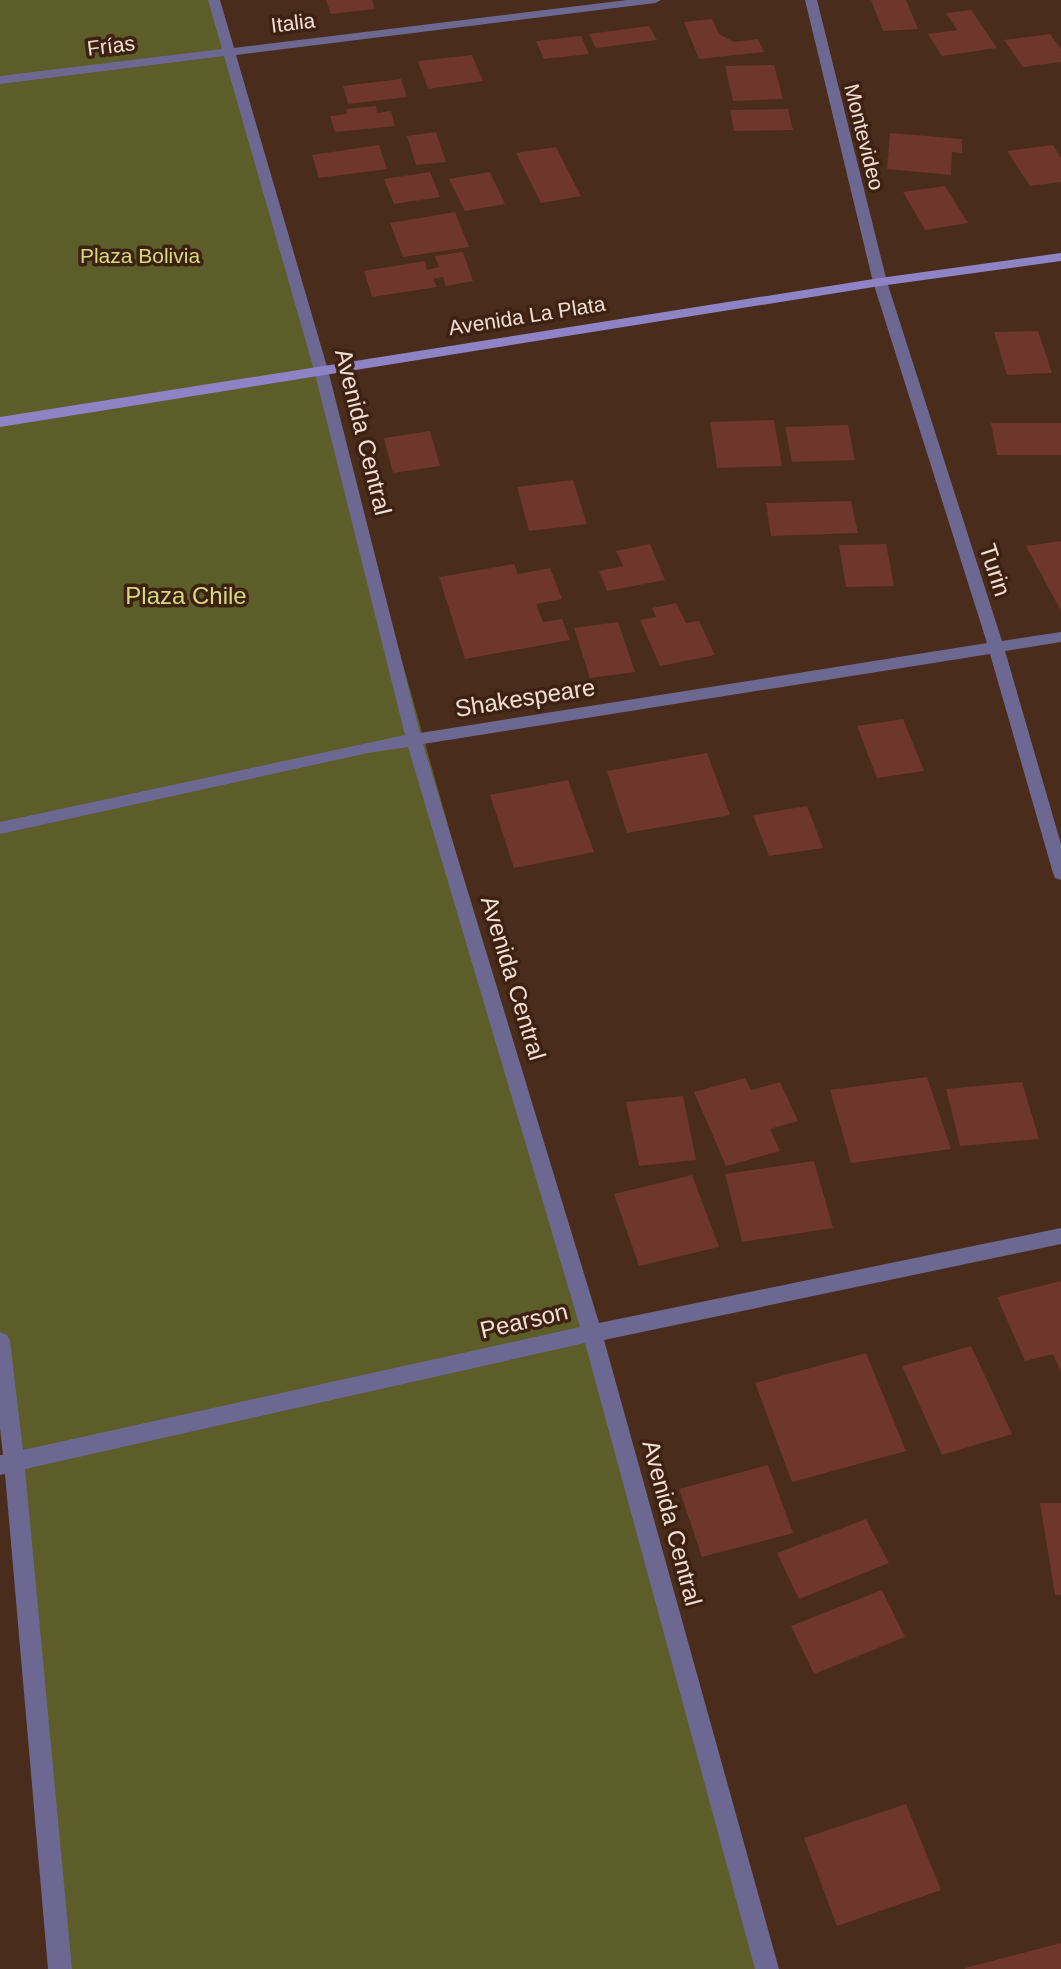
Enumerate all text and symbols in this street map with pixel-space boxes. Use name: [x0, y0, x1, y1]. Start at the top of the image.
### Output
street label: Italia: [270, 8, 317, 37]
street label: Frías: [86, 31, 136, 60]
street label: Montevideo: [840, 81, 889, 192]
park label: Plaza Bolivia: [80, 244, 200, 267]
street label: Avenida La Plata: [447, 292, 607, 339]
street label: Avenida Central: [330, 346, 397, 518]
street label: Turin: [974, 540, 1017, 600]
park label: Plaza Chile: [125, 582, 247, 609]
street label: Shakespeare: [453, 673, 597, 722]
street label: Avenida Central: [476, 892, 551, 1063]
street label: Pearson: [477, 1297, 570, 1344]
street label: Avenida Central: [637, 1437, 708, 1609]

